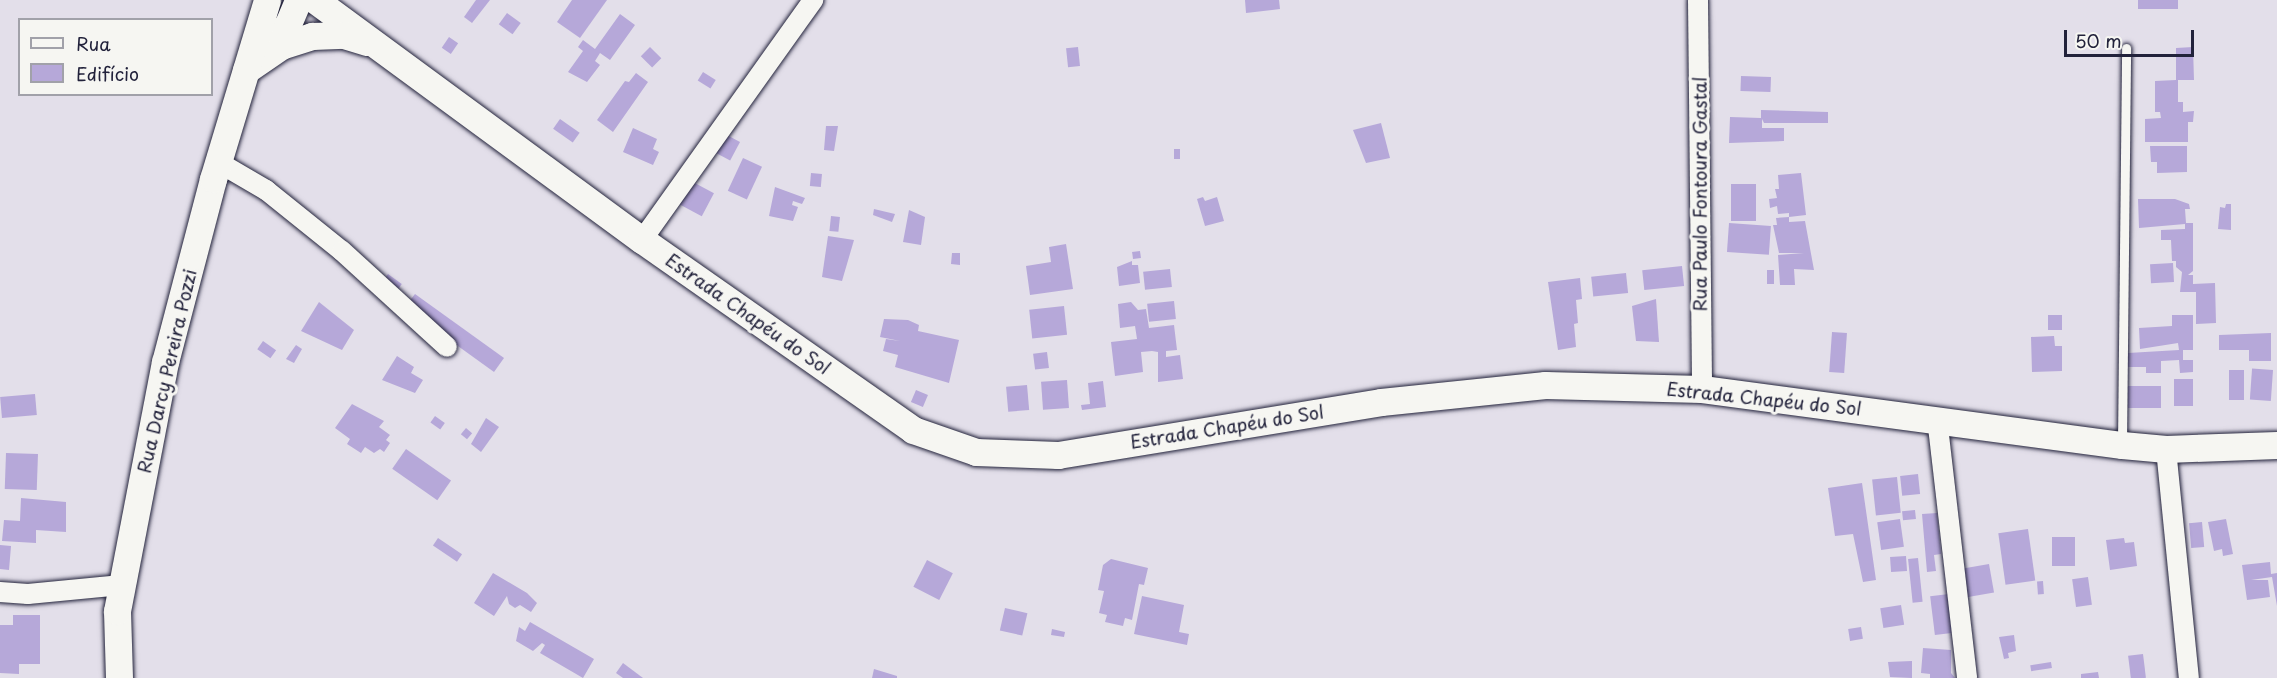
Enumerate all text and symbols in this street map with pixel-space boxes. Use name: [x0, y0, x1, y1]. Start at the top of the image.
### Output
legend: [18, 18, 213, 96]
scale bar: [2067, 18, 2198, 56]
text: 50 m: [2075, 27, 2122, 54]
text: Rua: [76, 30, 111, 57]
text: Edifício: [76, 60, 139, 87]
street label: Rua Paulo Fontoura Gastal: [1689, 77, 1711, 311]
street label: Estrada Chapéu do Sol: [661, 249, 835, 379]
street label: Rua Darcy Pereira Pozzi: [133, 266, 201, 476]
street label: Estrada Chapéu do Sol: [1665, 378, 1863, 420]
street label: Estrada Chapéu do Sol: [1128, 401, 1326, 453]

